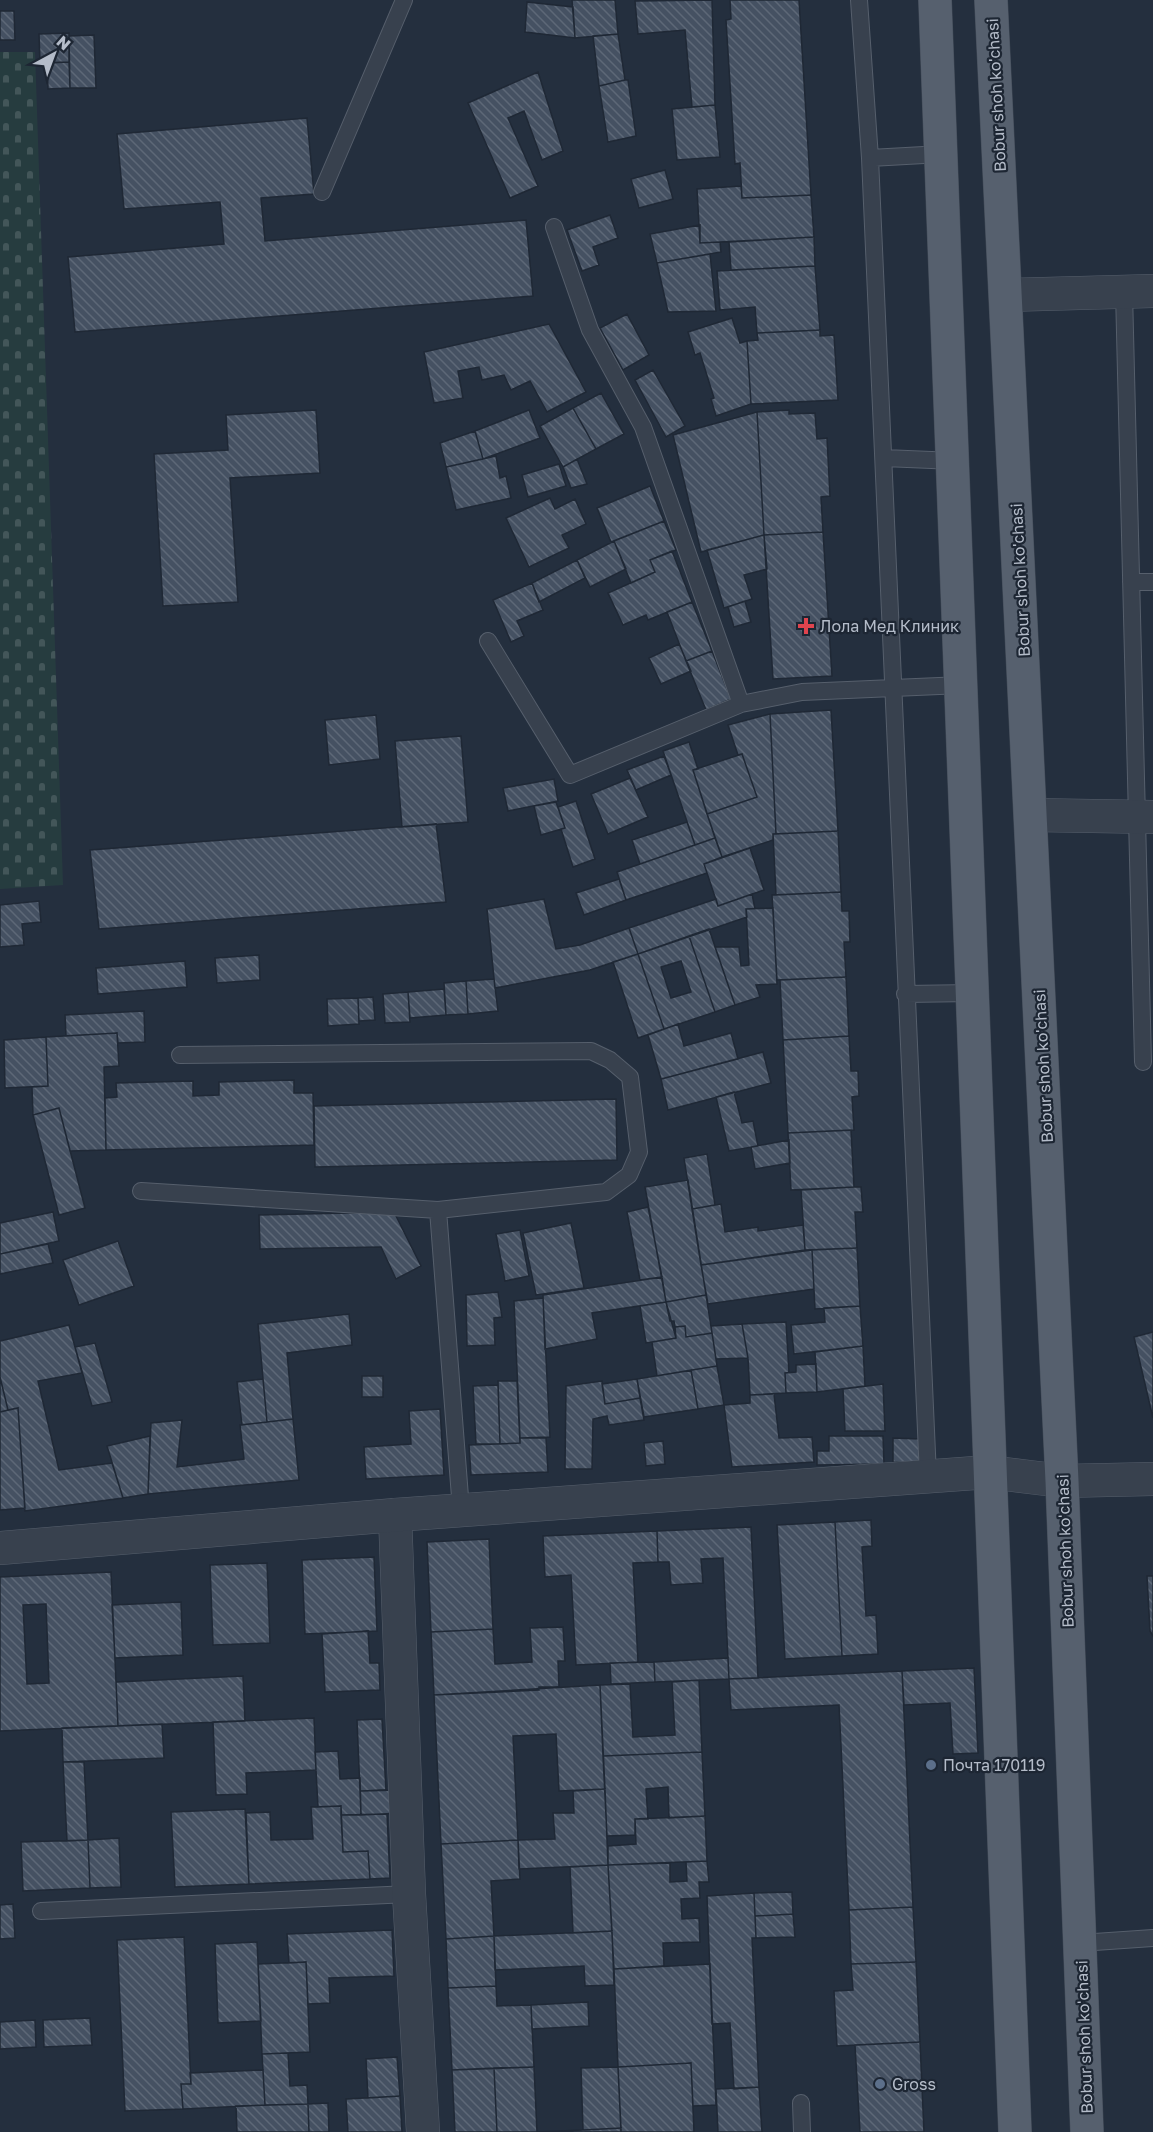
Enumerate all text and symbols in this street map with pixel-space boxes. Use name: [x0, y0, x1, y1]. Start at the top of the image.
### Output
street label: Bobur shoh ko'chasi: [982, 18, 1010, 172]
north arrow: [24, 24, 84, 84]
text: N: [53, 31, 75, 54]
street label: Bobur shoh ko'chasi: [1006, 503, 1034, 657]
place label: Лола Мед Клиник: [820, 616, 959, 636]
marker: Лола Мед Клиник: [797, 617, 815, 635]
street label: Bobur shoh ko'chasi: [1029, 989, 1057, 1143]
street label: Bobur shoh ko'chasi: [1052, 1474, 1078, 1628]
place label: Почта 170119: [943, 1755, 1045, 1775]
marker: Почта 170119: [924, 1758, 938, 1772]
street label: Bobur shoh ko'chasi: [1071, 1960, 1097, 2114]
place label: Gross: [892, 2074, 936, 2094]
marker: Gross: [873, 2077, 887, 2091]

